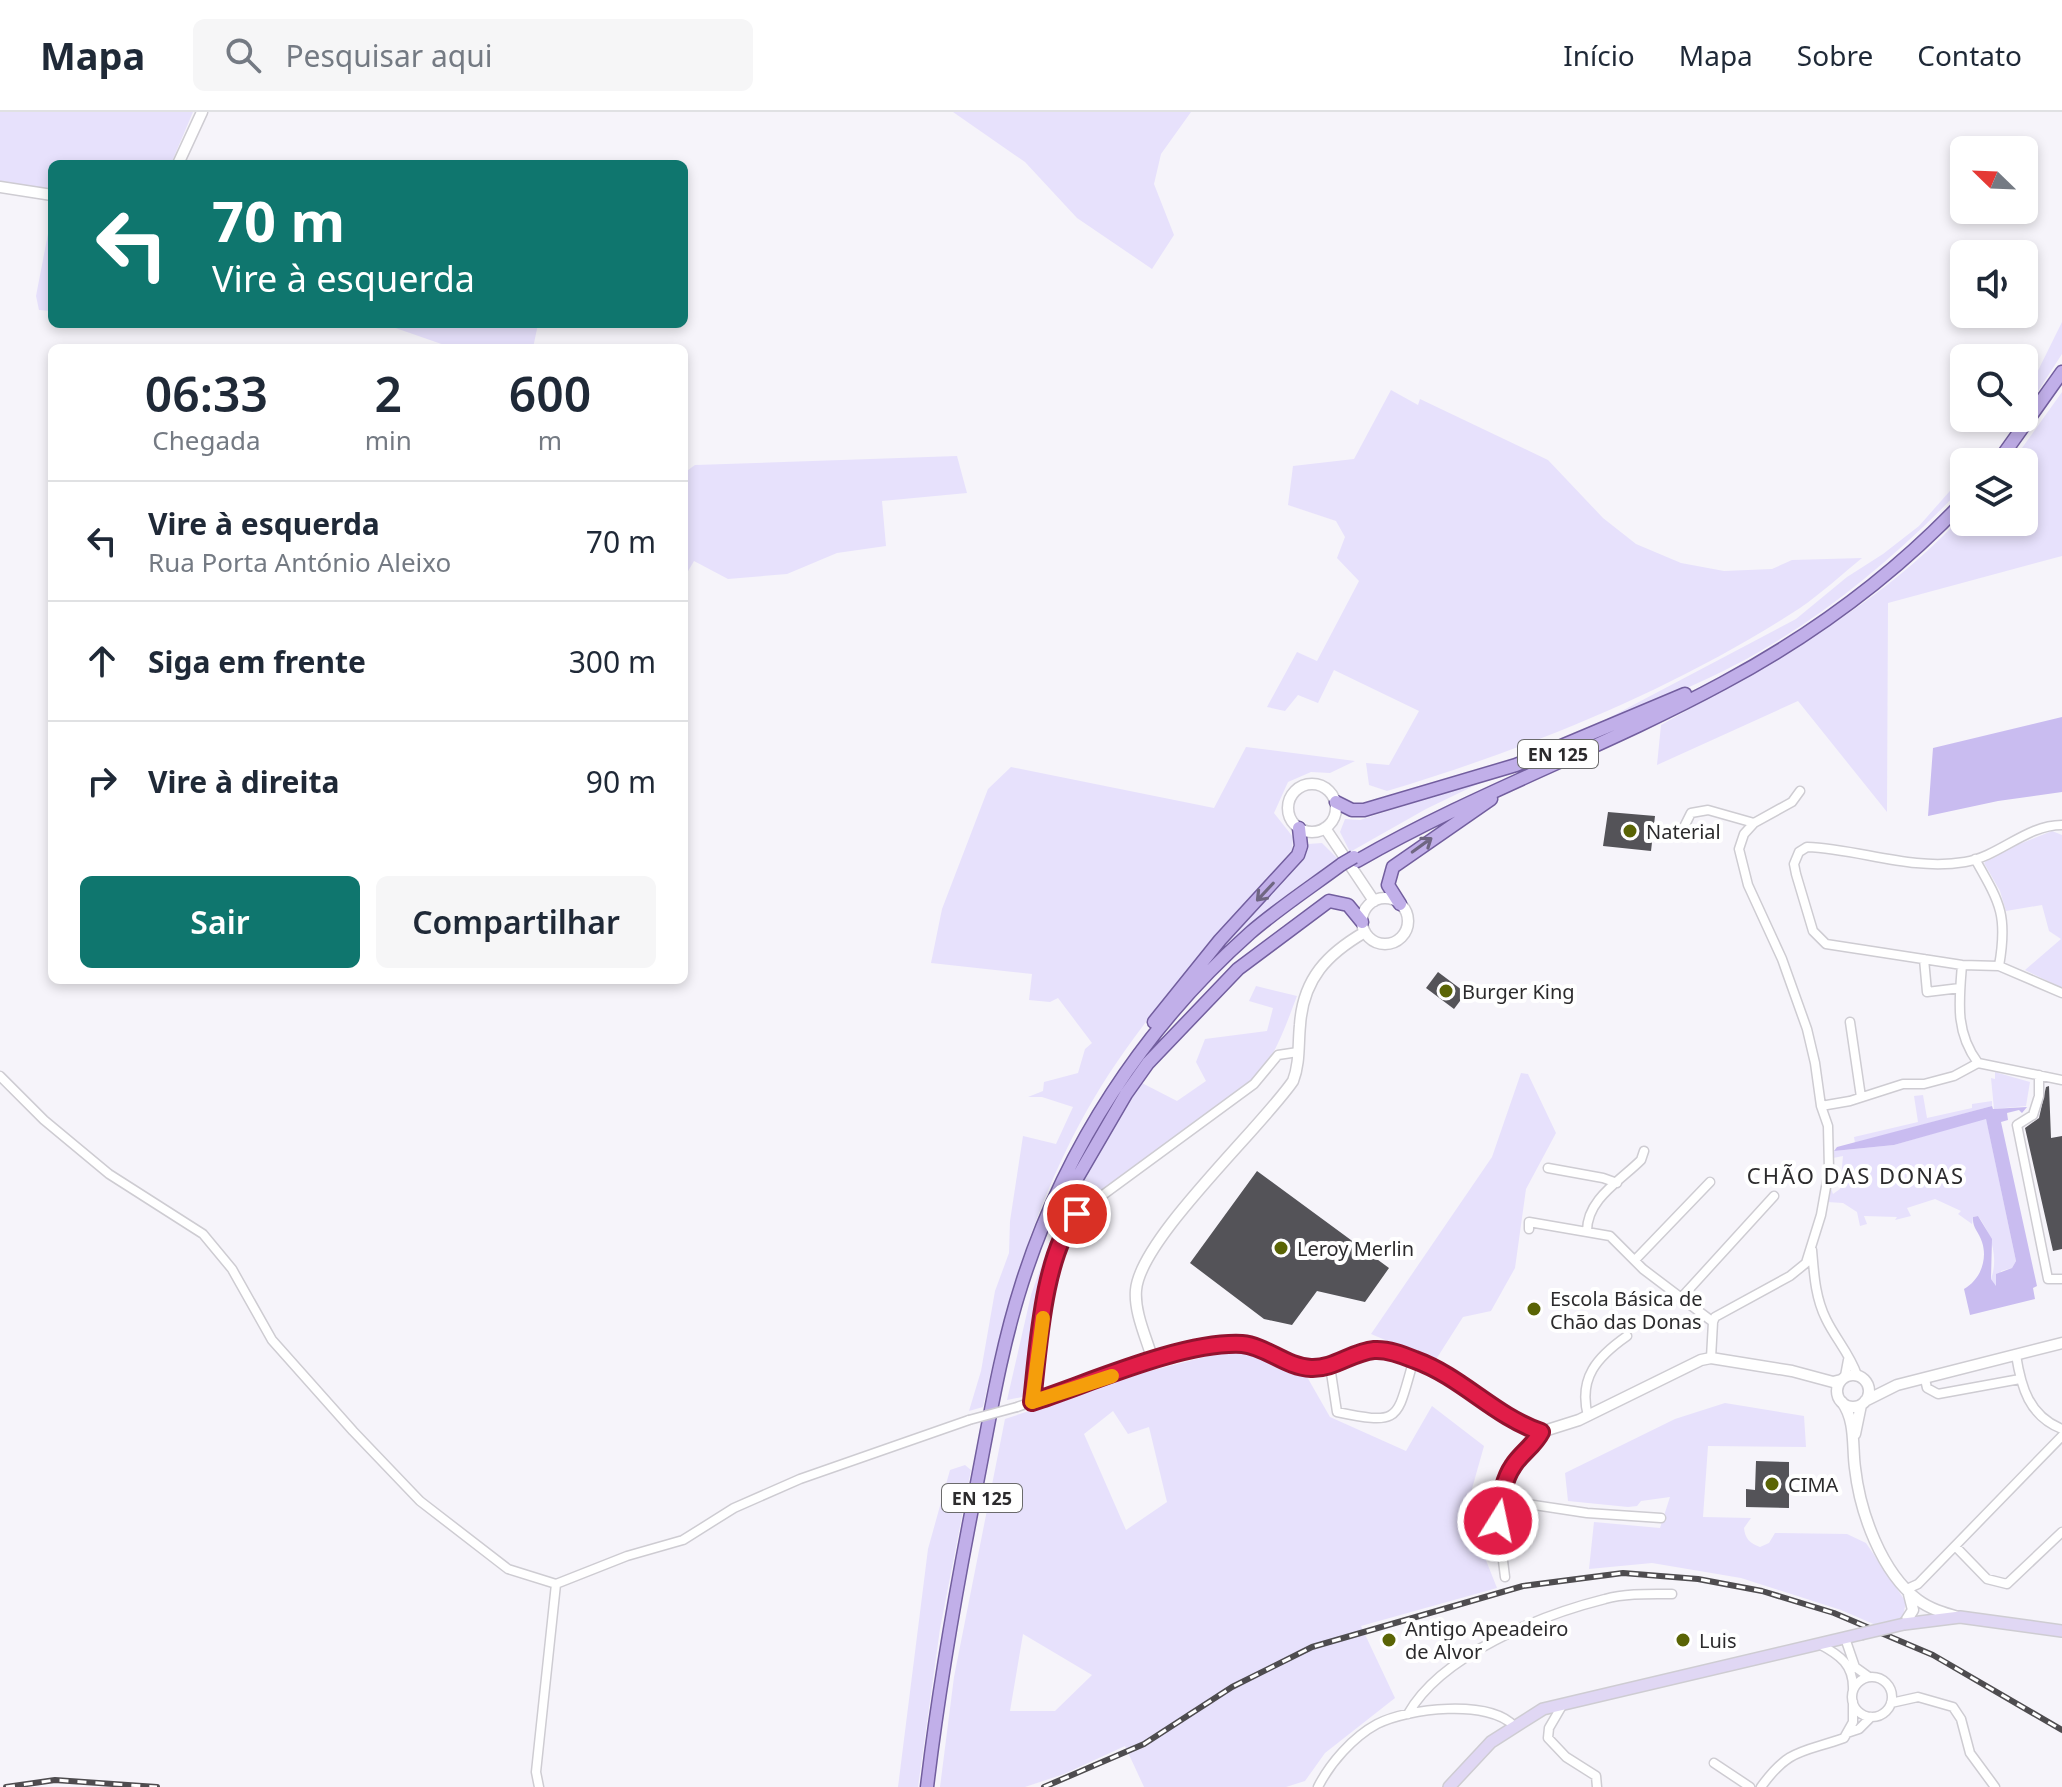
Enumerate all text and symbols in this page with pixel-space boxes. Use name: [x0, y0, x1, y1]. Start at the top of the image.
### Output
search box: [193, 19, 753, 91]
text: Mapa: [40, 29, 145, 81]
icon: search: [221, 33, 265, 77]
text: Pesquisar aqui: [285, 35, 493, 76]
text: Início: [1563, 36, 1635, 74]
text: Mapa: [1679, 36, 1753, 74]
text: Sobre: [1797, 36, 1873, 74]
text: Contato: [1917, 36, 2022, 74]
north arrow: [1950, 136, 2038, 224]
map controls: [1950, 136, 2038, 536]
text: 70 m: [212, 182, 345, 258]
icon: left: [80, 192, 184, 296]
button: sound: [1950, 240, 2038, 328]
text: Vire à esquerda: [212, 254, 475, 303]
button: search: [1950, 344, 2038, 432]
text: 06:33: [145, 361, 268, 426]
text: 2: [375, 361, 402, 426]
text: 600: [509, 361, 591, 426]
text: Chegada: [152, 422, 261, 458]
text: min: [365, 422, 412, 458]
text: m: [538, 422, 562, 458]
button: layers: [1950, 448, 2038, 536]
text: Vire à esquerda: [148, 503, 380, 544]
icon: left: [80, 519, 124, 563]
text: 70 m: [586, 521, 656, 562]
text: Rua Porta António Aleixo: [148, 544, 451, 580]
icon: ahead: [80, 639, 124, 683]
text: Siga em frente: [148, 641, 366, 682]
text: 300 m: [569, 641, 656, 682]
road number: EN 125: [1518, 740, 1598, 768]
icon: right: [80, 759, 124, 803]
text: Vire à direita: [148, 761, 339, 802]
text: 90 m: [586, 761, 656, 802]
place label: Naterial: [1646, 818, 1721, 845]
marker: Naterial: [1621, 822, 1639, 840]
one-way arrow: [1411, 837, 1432, 854]
button: Sair: [80, 876, 360, 968]
button: Compartilhar: [376, 876, 656, 968]
one-way arrow: [1255, 882, 1274, 902]
place label: Burger King: [1462, 978, 1575, 1005]
marker: Burger King: [1437, 982, 1455, 1000]
district label: CHÃO DAS DONAS: [1747, 1160, 1965, 1190]
pin: [1043, 1180, 1111, 1248]
icon: arrive: [1055, 1192, 1099, 1236]
place label: Leroy Merlin: [1297, 1235, 1414, 1262]
marker: Leroy Merlin: [1272, 1239, 1290, 1257]
place label: Escola Básica de Chão das Donas: [1550, 1285, 1703, 1335]
marker: Escola Básica de Chão das Donas: [1525, 1300, 1543, 1318]
place label: CIMA: [1788, 1471, 1839, 1498]
marker: CIMA: [1763, 1475, 1781, 1493]
position arrow: [1456, 1479, 1540, 1563]
road number: EN 125: [942, 1484, 1022, 1512]
place label: Antigo Apeadeiro de Alvor: [1405, 1615, 1568, 1665]
place label: Luis: [1699, 1627, 1737, 1654]
marker: Antigo Apeadeiro de Alvor: [1380, 1631, 1398, 1649]
marker: Luis: [1674, 1631, 1692, 1649]

